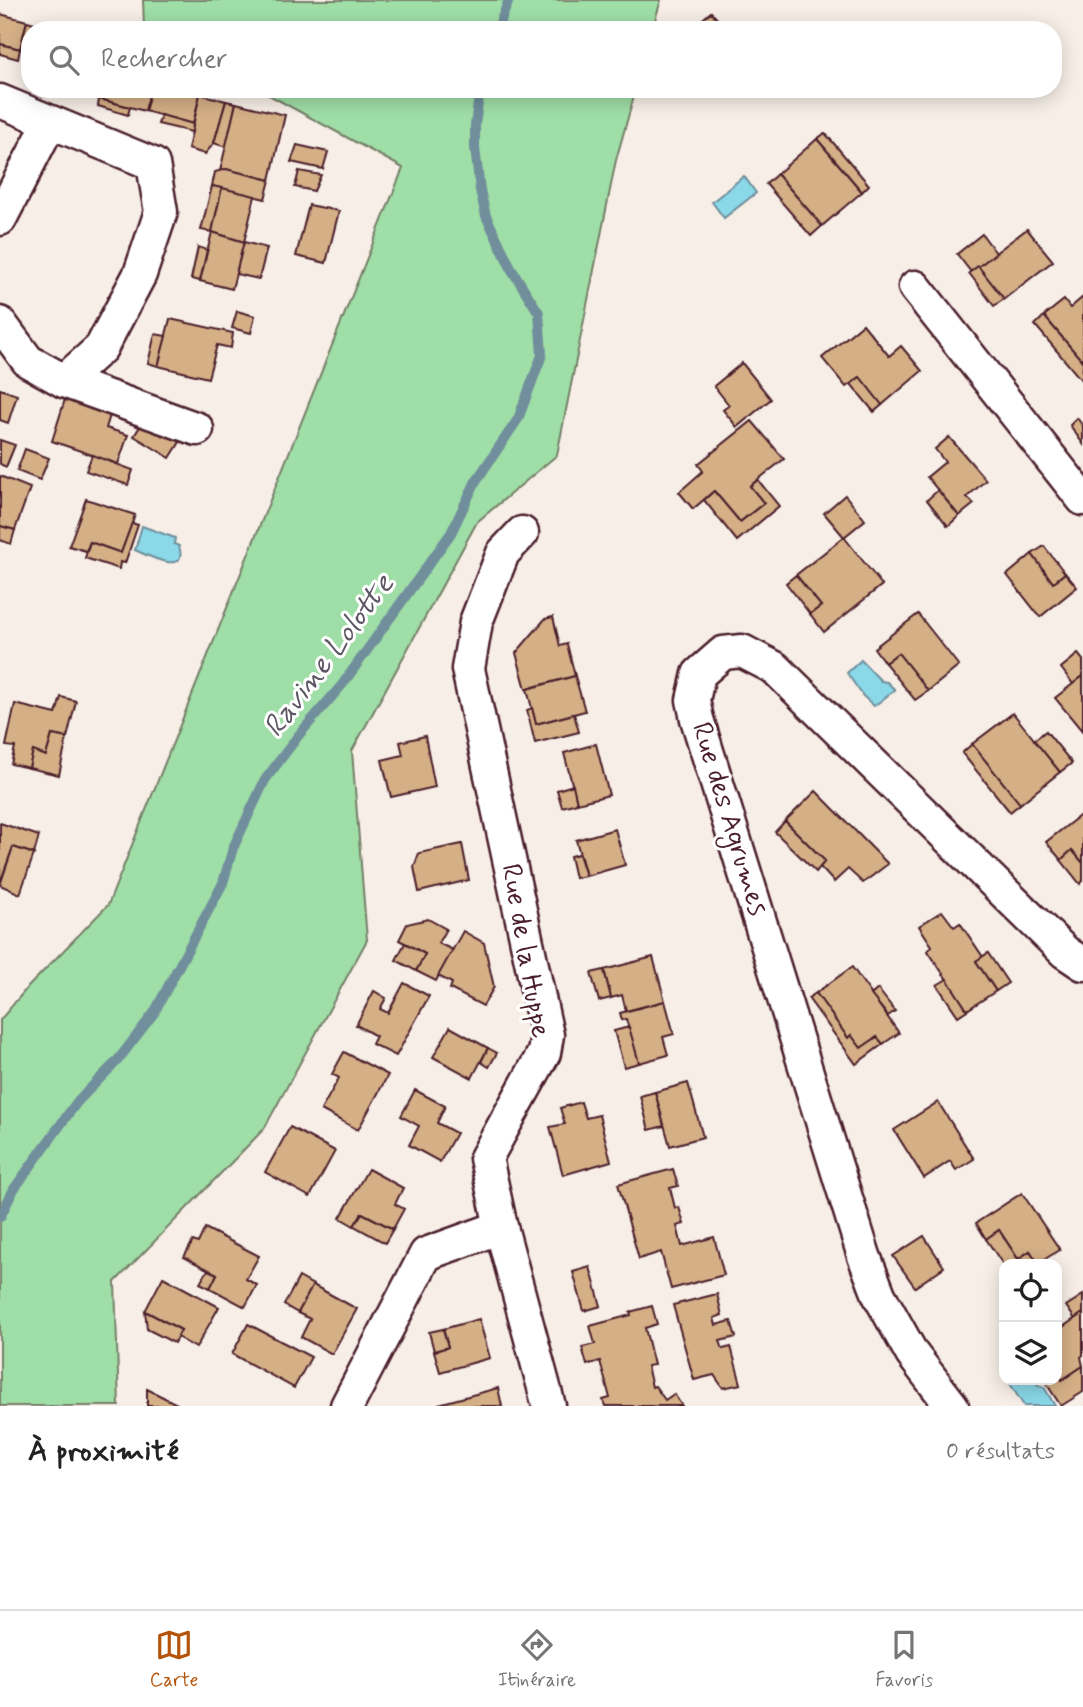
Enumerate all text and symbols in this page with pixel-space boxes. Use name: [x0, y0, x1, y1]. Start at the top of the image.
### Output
search box: [21, 21, 1062, 98]
icon: search: [45, 41, 83, 79]
text: Rechercher: [101, 43, 227, 77]
water label: Ravine Lolotte: [255, 566, 404, 745]
street label: Rue des Agrumes: [680, 718, 776, 921]
street label: Rue de la Huppe: [491, 861, 559, 1041]
map controls: [999, 1259, 1062, 1385]
button: locate: [999, 1259, 1062, 1322]
button: layers: [999, 1322, 1062, 1385]
text: À proximité: [28, 1432, 179, 1471]
text: 0 résultats: [946, 1437, 1055, 1467]
tab: Carte: [150, 1626, 198, 1693]
tab: Itinéraire: [498, 1626, 576, 1693]
tab: Favoris: [876, 1626, 933, 1693]

